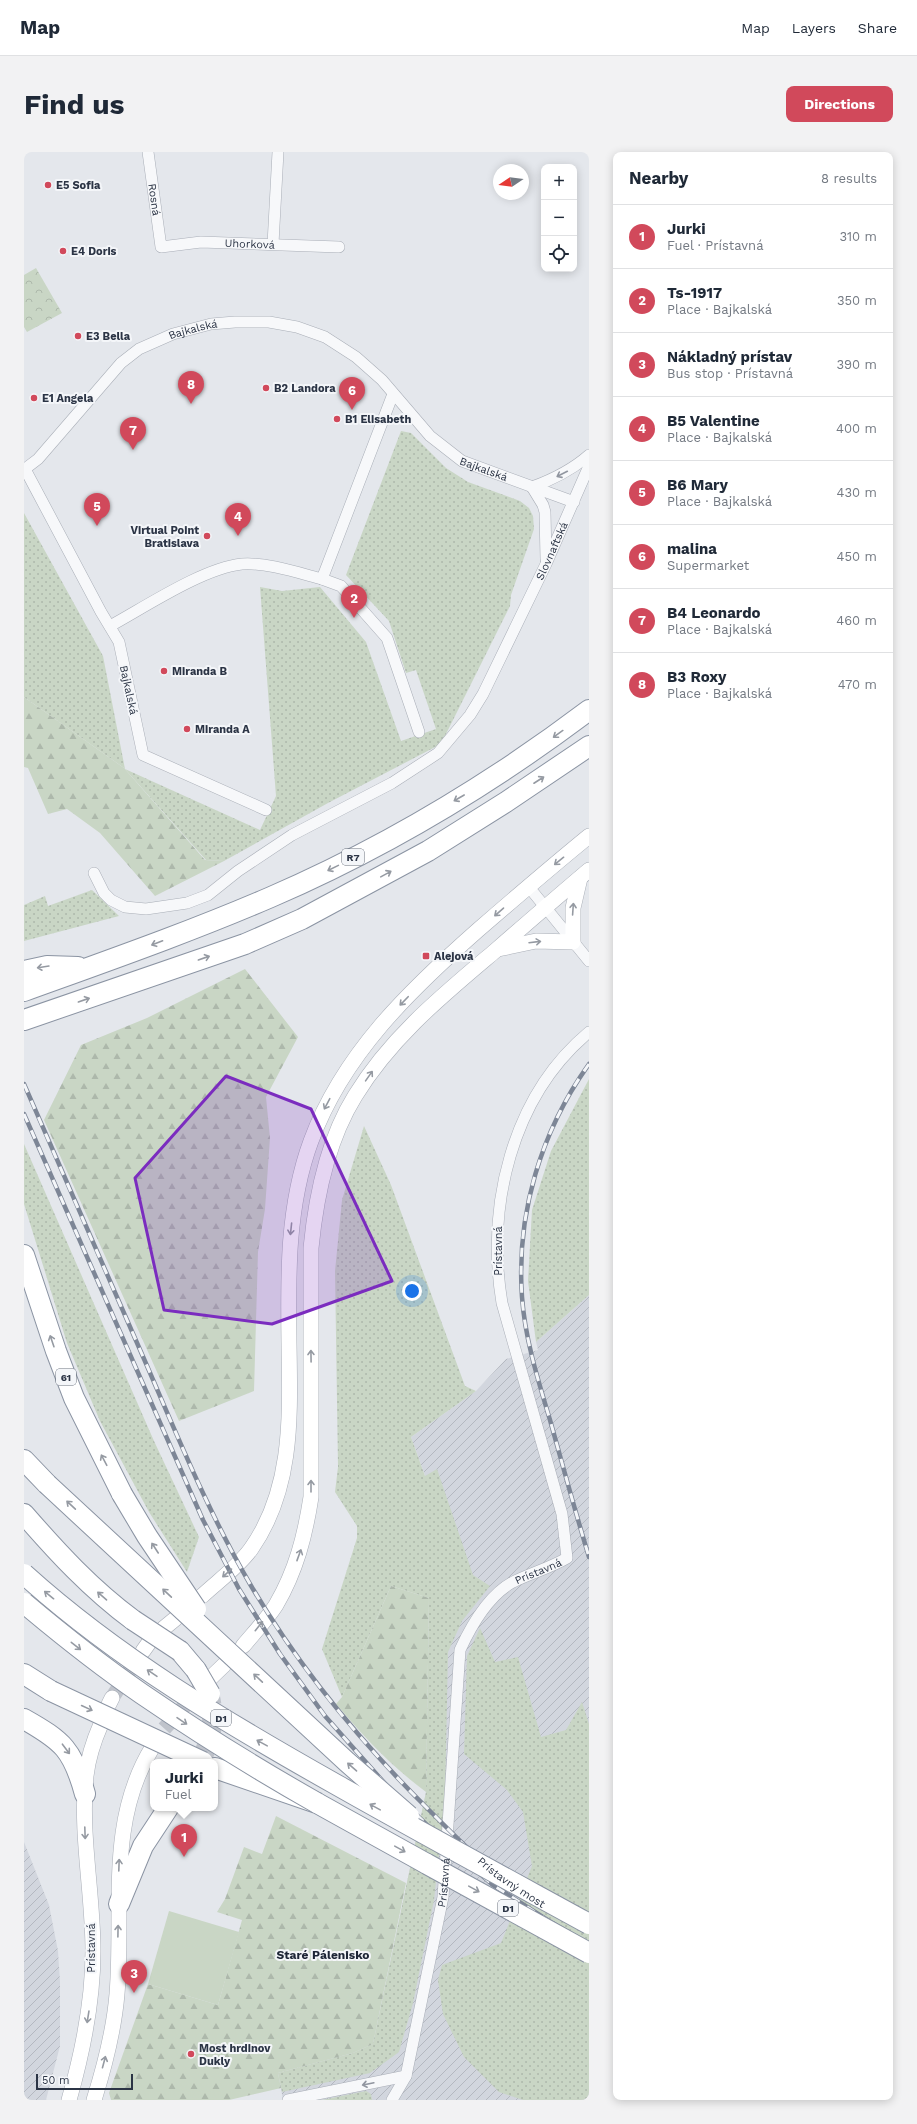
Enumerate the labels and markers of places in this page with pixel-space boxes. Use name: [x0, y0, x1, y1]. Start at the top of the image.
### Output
place label: E5 Sofia: [56, 179, 101, 192]
marker: E5 Sofia: [43, 180, 53, 190]
place label: E4 Doris: [71, 245, 117, 258]
marker: E4 Doris: [58, 246, 68, 256]
place label: E3 Bella: [86, 330, 131, 343]
marker: E3 Bella: [73, 331, 83, 341]
pin: 8: [178, 371, 204, 404]
pin: 6: [339, 377, 365, 410]
place label: B2 Landora: [274, 382, 336, 395]
marker: B2 Landora: [261, 383, 271, 393]
place label: E1 Angela: [42, 392, 94, 405]
marker: E1 Angela: [29, 393, 39, 403]
place label: B1 Elisabeth: [345, 413, 412, 426]
marker: B1 Elisabeth: [332, 414, 342, 424]
pin: 7: [120, 417, 146, 450]
pin: 5: [84, 493, 110, 526]
pin: 4: [225, 503, 251, 536]
place label: Virtual Point Bratislava: [131, 524, 200, 550]
marker: Virtual Point Bratislava: [202, 531, 212, 541]
pin: 2: [341, 585, 367, 618]
place label: Miranda B: [172, 665, 227, 678]
marker: Miranda B: [159, 666, 169, 676]
place label: Miranda A: [195, 723, 250, 736]
marker: Miranda A: [182, 724, 192, 734]
place label: Alejová: [434, 950, 474, 963]
marker: Alejová: [421, 951, 431, 961]
pin: 1: [171, 1824, 197, 1857]
pin: 3: [121, 1960, 147, 1993]
place label: Most hrdinov Dukly: [199, 2042, 271, 2068]
marker: Most hrdinov Dukly: [186, 2049, 196, 2059]

